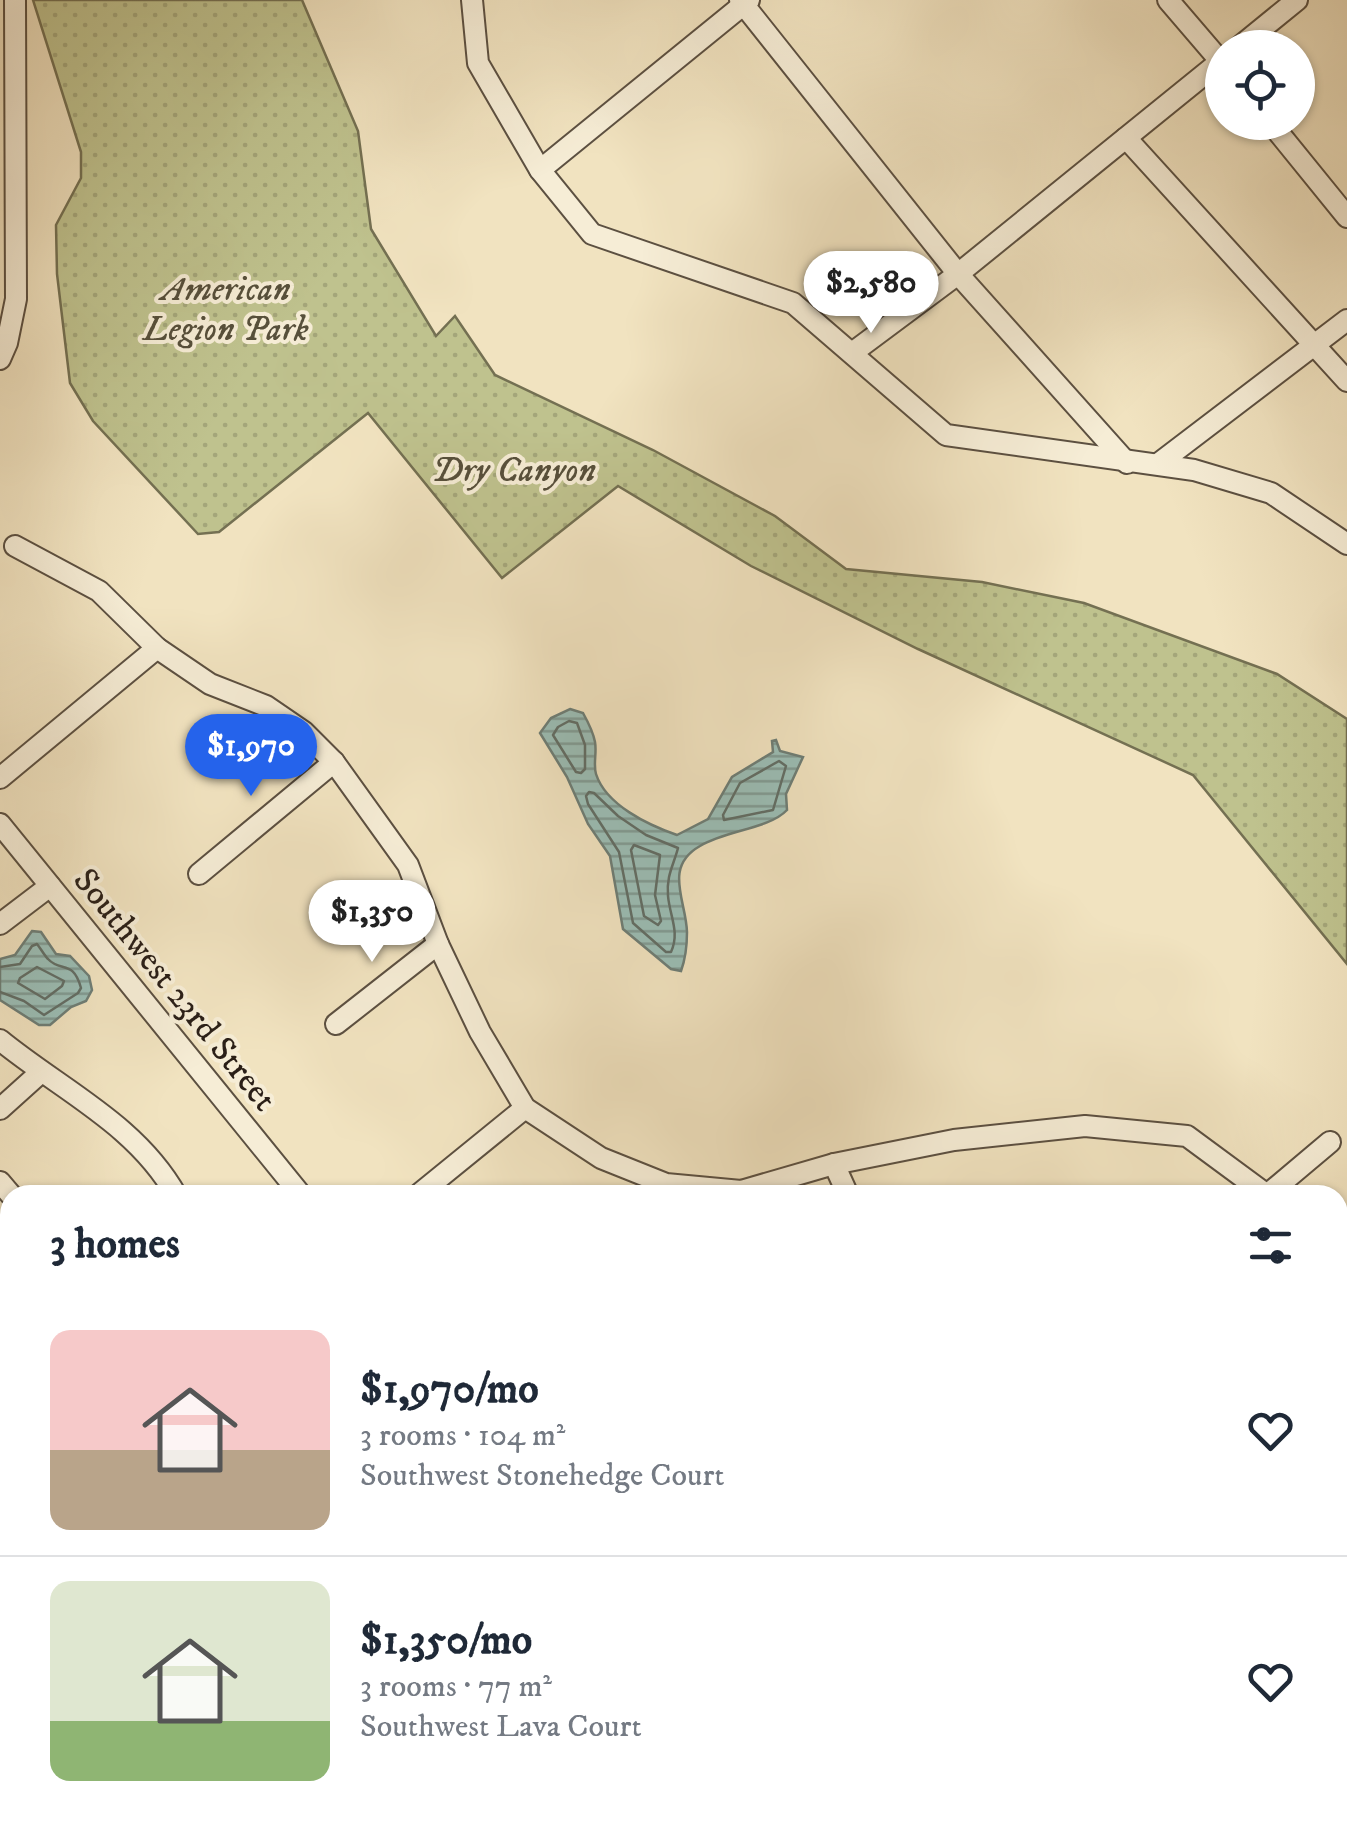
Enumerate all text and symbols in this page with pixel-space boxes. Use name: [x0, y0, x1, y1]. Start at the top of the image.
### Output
map controls: [1205, 30, 1315, 140]
button: locate: [1205, 30, 1315, 140]
pin: $2,580: [790, 251, 952, 336]
text: $2,580: [826, 263, 916, 303]
park label: American Legion Park: [141, 268, 309, 352]
park label: Dry Canyon: [432, 449, 596, 493]
pin: $1,970: [170, 714, 332, 799]
text: $1,970: [207, 726, 295, 766]
street label: Southwest 23rd Street: [63, 860, 286, 1121]
pin: $1,350: [291, 880, 453, 965]
text: $1,350: [331, 892, 413, 932]
icon: filters: [1243, 1218, 1298, 1273]
text: 3 homes: [50, 1219, 180, 1271]
text: $1,970/mo: [360, 1364, 539, 1416]
icon: home: [130, 1370, 250, 1490]
icon: heart: [1243, 1403, 1298, 1458]
text: 3 rooms · 104 m²: [360, 1416, 565, 1456]
text: Southwest Stonehedge Court: [360, 1456, 725, 1496]
text: $1,350/mo: [360, 1615, 532, 1667]
icon: home: [130, 1621, 250, 1741]
icon: heart: [1243, 1654, 1298, 1709]
text: 3 rooms · 77 m²: [360, 1667, 552, 1707]
text: Southwest Lava Court: [360, 1707, 642, 1747]

